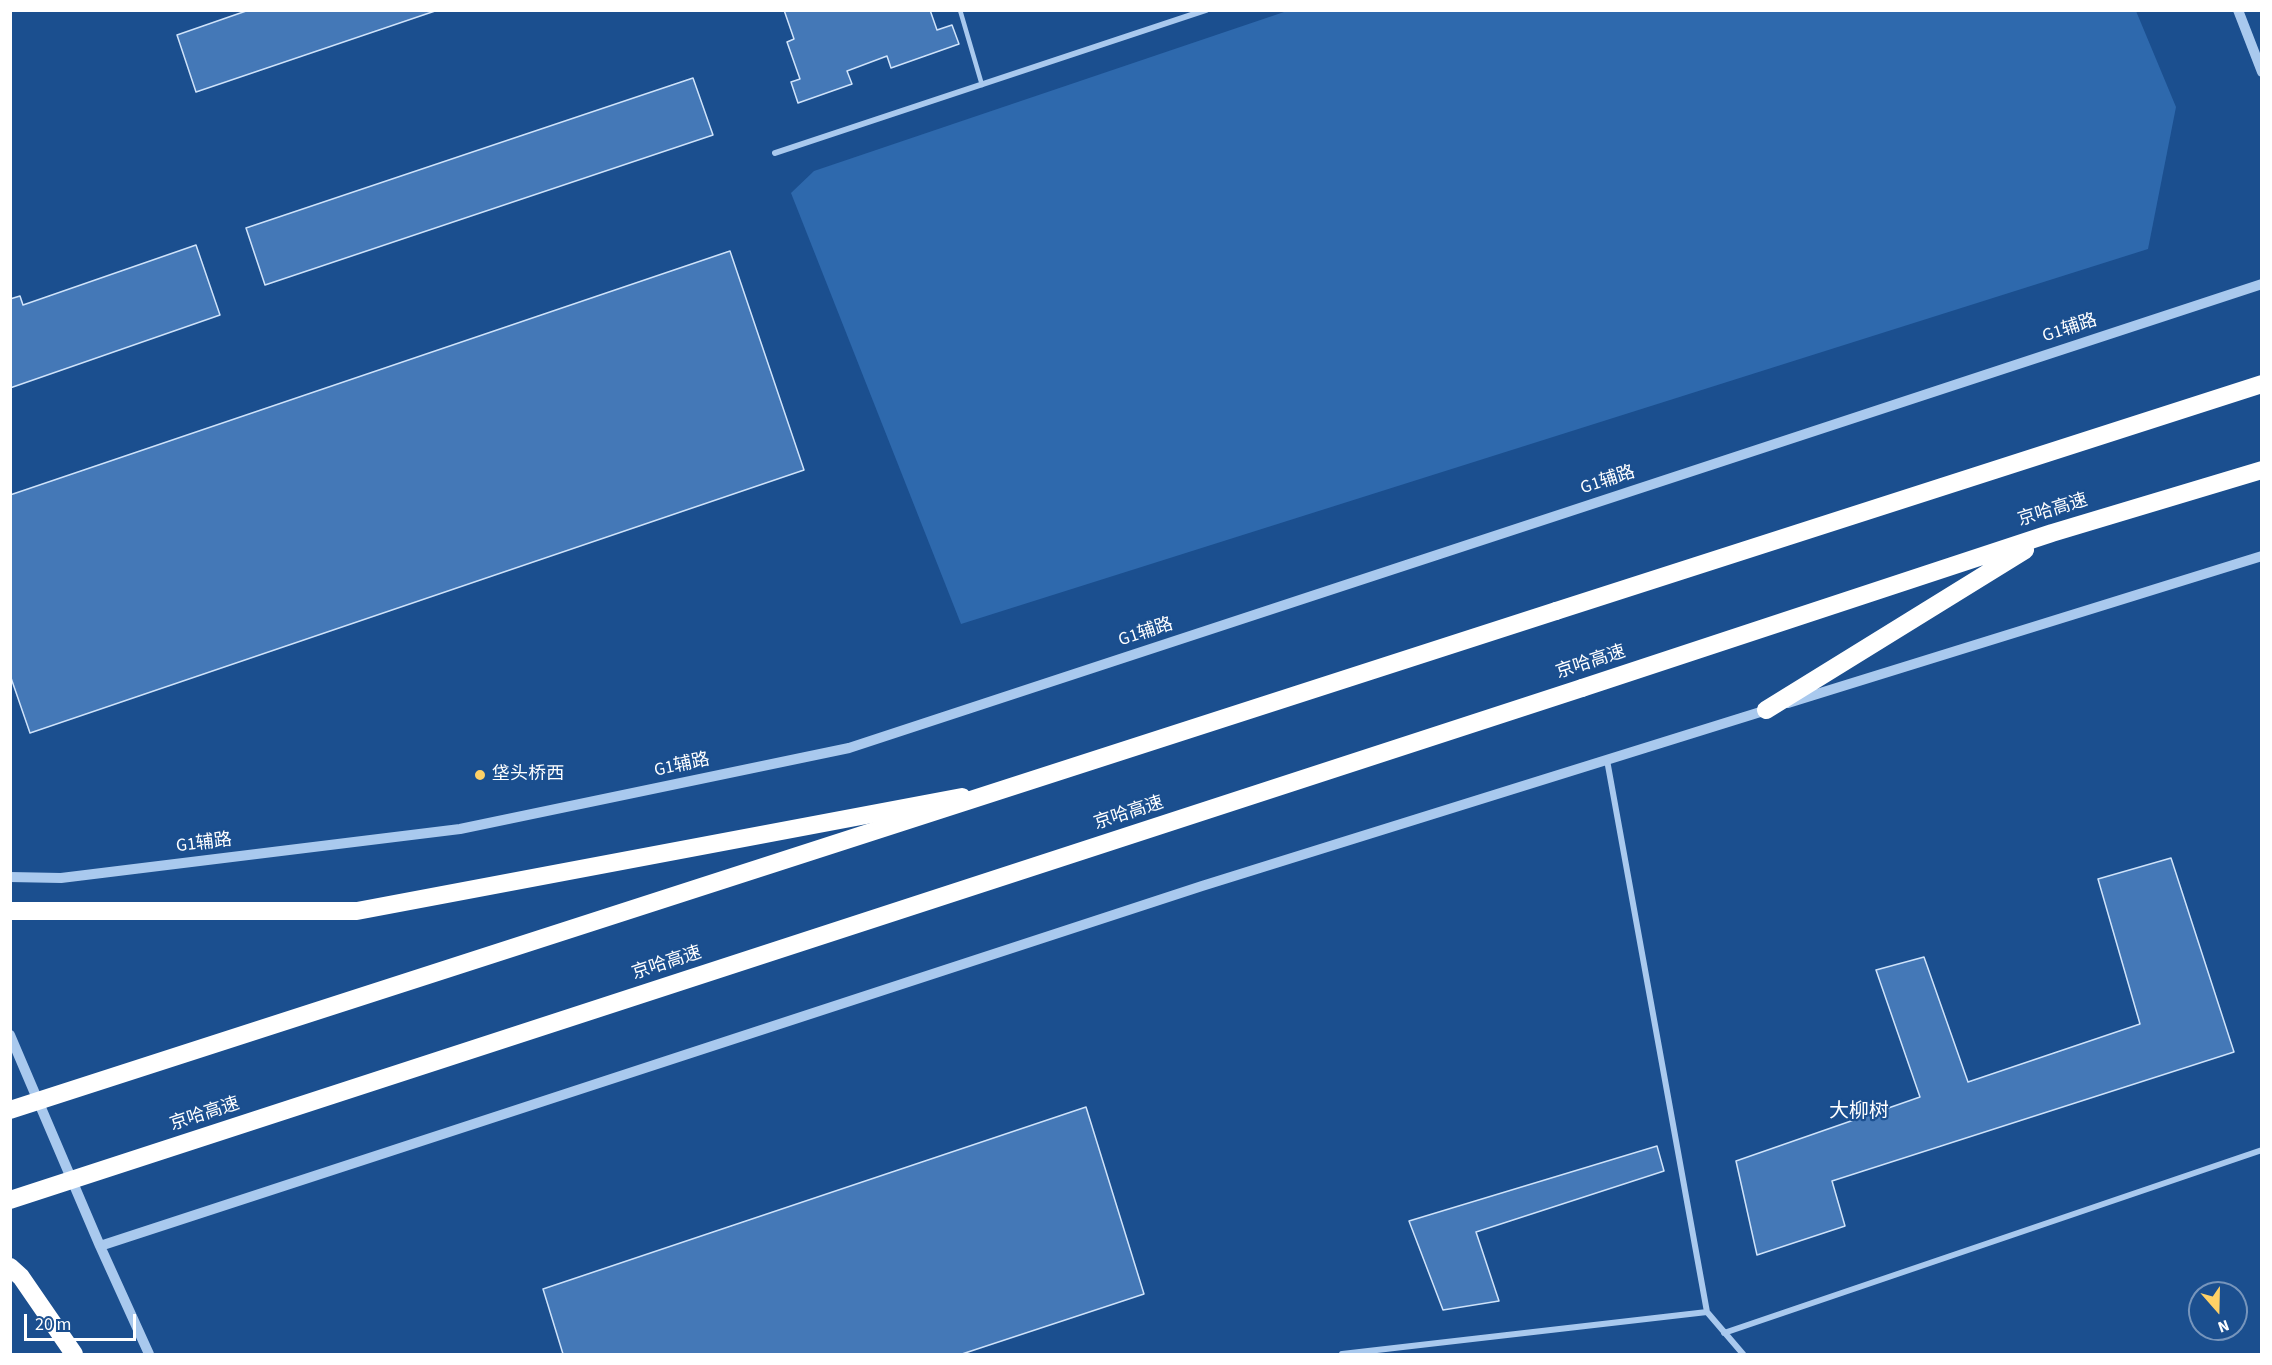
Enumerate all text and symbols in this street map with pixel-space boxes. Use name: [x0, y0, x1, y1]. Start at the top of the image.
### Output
street label: G1辅路: [2040, 310, 2100, 348]
street label: G1辅路: [1578, 462, 1638, 500]
street label: 京哈高速: [2015, 490, 2091, 532]
street label: G1辅路: [1116, 614, 1176, 652]
street label: 京哈高速: [1553, 642, 1629, 684]
street label: G1辅路: [652, 750, 712, 782]
place label: 垡头桥西: [492, 764, 564, 786]
marker: 垡头桥西: [473, 768, 487, 782]
street label: 京哈高速: [1091, 793, 1167, 835]
street label: G1辅路: [175, 830, 233, 858]
street label: 京哈高速: [629, 943, 705, 985]
street label: 京哈高速: [167, 1094, 243, 1136]
district label: 大柳树: [1829, 1101, 1889, 1125]
north arrow: [2188, 1281, 2248, 1341]
scale bar: [27, 1302, 140, 1340]
text: 20 m: [35, 1312, 71, 1337]
text: N: [2215, 1314, 2232, 1338]

